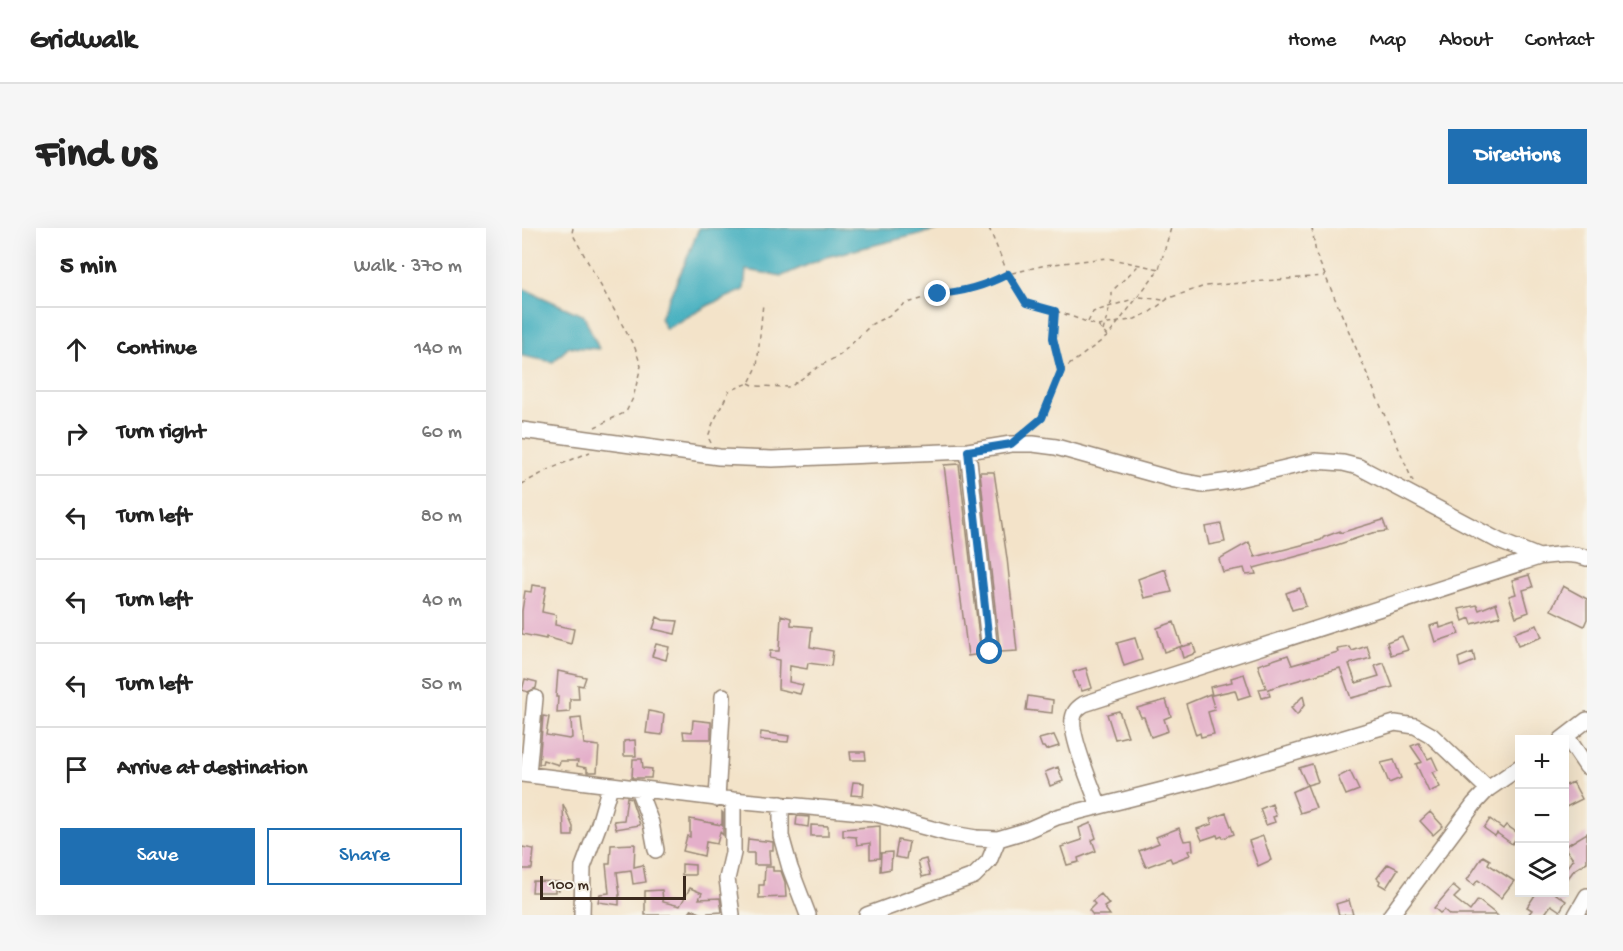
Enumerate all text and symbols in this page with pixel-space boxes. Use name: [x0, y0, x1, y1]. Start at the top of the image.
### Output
text: Gridwalk: [30, 25, 136, 58]
text: Home: [1288, 29, 1336, 54]
text: Map: [1369, 29, 1406, 54]
text: About: [1439, 29, 1492, 54]
text: Contact: [1525, 29, 1593, 54]
button: Directions: [1448, 129, 1587, 184]
text: Find us: [36, 132, 156, 181]
text: 5 min: [60, 252, 116, 283]
text: Walk · 370 m: [354, 256, 462, 279]
route end: [924, 280, 950, 306]
icon: ahead: [60, 333, 93, 366]
text: Continue: [117, 336, 197, 362]
text: 140 m: [414, 338, 462, 361]
icon: right: [60, 417, 93, 450]
text: Turn right: [117, 420, 205, 446]
text: 60 m: [422, 422, 462, 445]
icon: left: [60, 501, 93, 534]
text: Turn left: [117, 504, 191, 530]
text: 80 m: [421, 506, 462, 529]
icon: left: [60, 585, 93, 618]
text: Turn left: [117, 588, 191, 614]
text: 40 m: [422, 590, 462, 613]
route start: [976, 638, 1002, 664]
icon: left: [60, 669, 93, 702]
text: Turn left: [117, 672, 191, 698]
text: 50 m: [421, 674, 462, 697]
map controls: [1515, 735, 1569, 897]
button: +: [1515, 735, 1569, 789]
icon: arrive: [60, 753, 93, 786]
text: Arrive at destination: [117, 756, 307, 782]
button: −: [1515, 789, 1569, 843]
button: Save: [60, 828, 255, 885]
button: Share: [267, 828, 462, 885]
button: layers: [1515, 843, 1569, 897]
scale bar: [540, 873, 686, 900]
text: 100 m: [549, 877, 589, 896]

